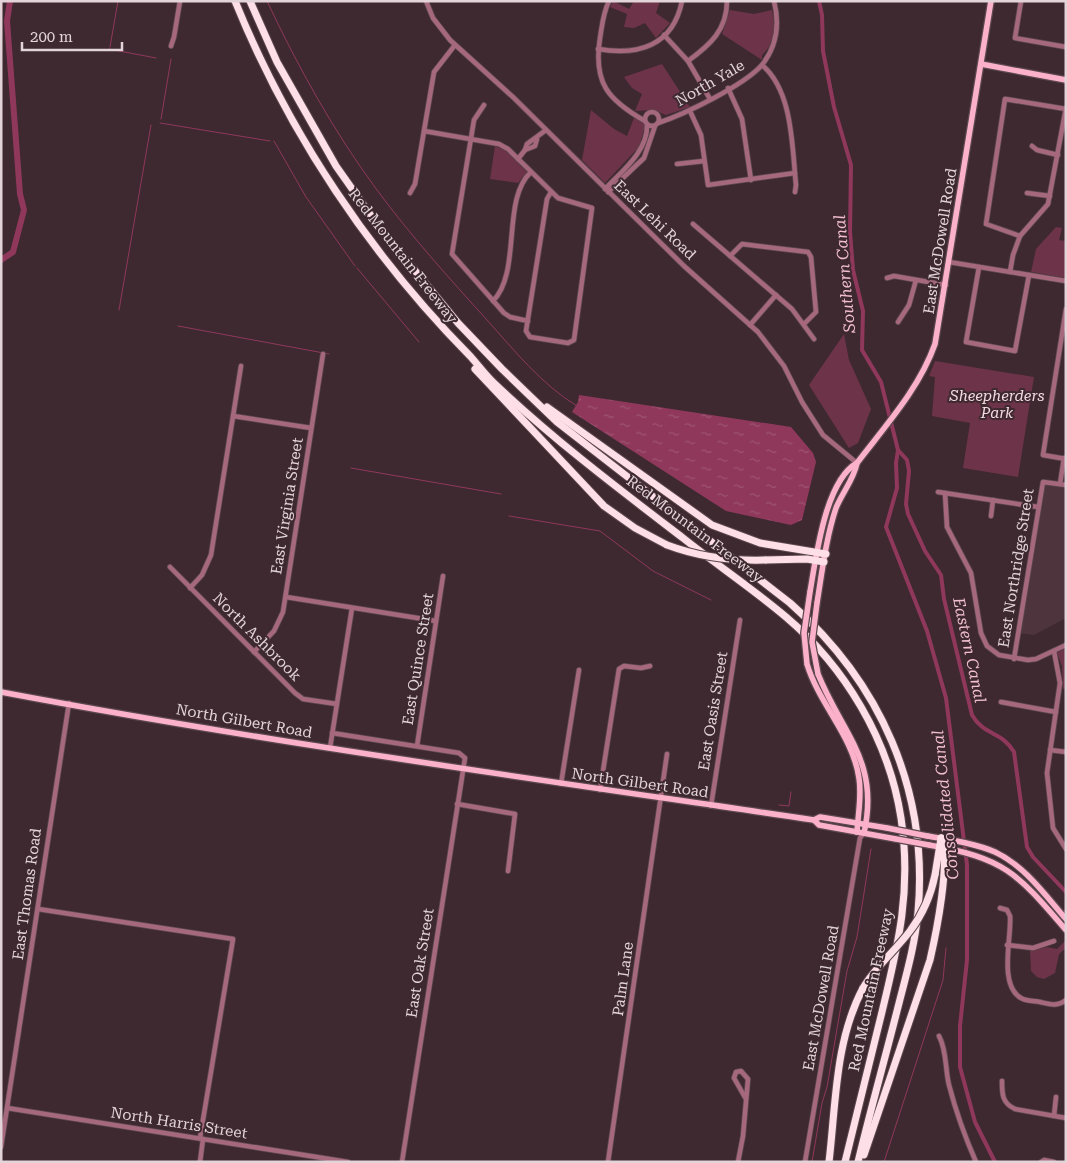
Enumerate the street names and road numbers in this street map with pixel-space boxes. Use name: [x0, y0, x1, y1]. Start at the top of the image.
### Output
street label: North Yale: [672, 56, 748, 110]
street label: East McDowell Road: [920, 166, 960, 315]
street label: East Lehi Road: [610, 176, 700, 264]
street label: Red Mountain Freeway: [345, 185, 461, 327]
street label: East Virginia Street: [267, 436, 307, 576]
street label: Red Mountain Freeway: [623, 472, 767, 586]
street label: East Northridge Street: [995, 487, 1038, 649]
street label: North Ashbrook: [209, 589, 305, 685]
street label: East Quince Street: [399, 591, 437, 726]
street label: East Oasis Street: [695, 650, 731, 772]
street label: North Gilbert Road: [174, 700, 314, 742]
street label: North Gilbert Road: [570, 764, 710, 802]
street label: East Thomas Road: [9, 827, 45, 961]
street label: East Oak Street: [402, 907, 438, 1019]
street label: Red Mountain Freeway: [845, 907, 897, 1073]
street label: East McDowell Road: [799, 923, 843, 1072]
street label: Palm Lane: [609, 941, 637, 1017]
street label: North Harris Street: [109, 1103, 249, 1143]

